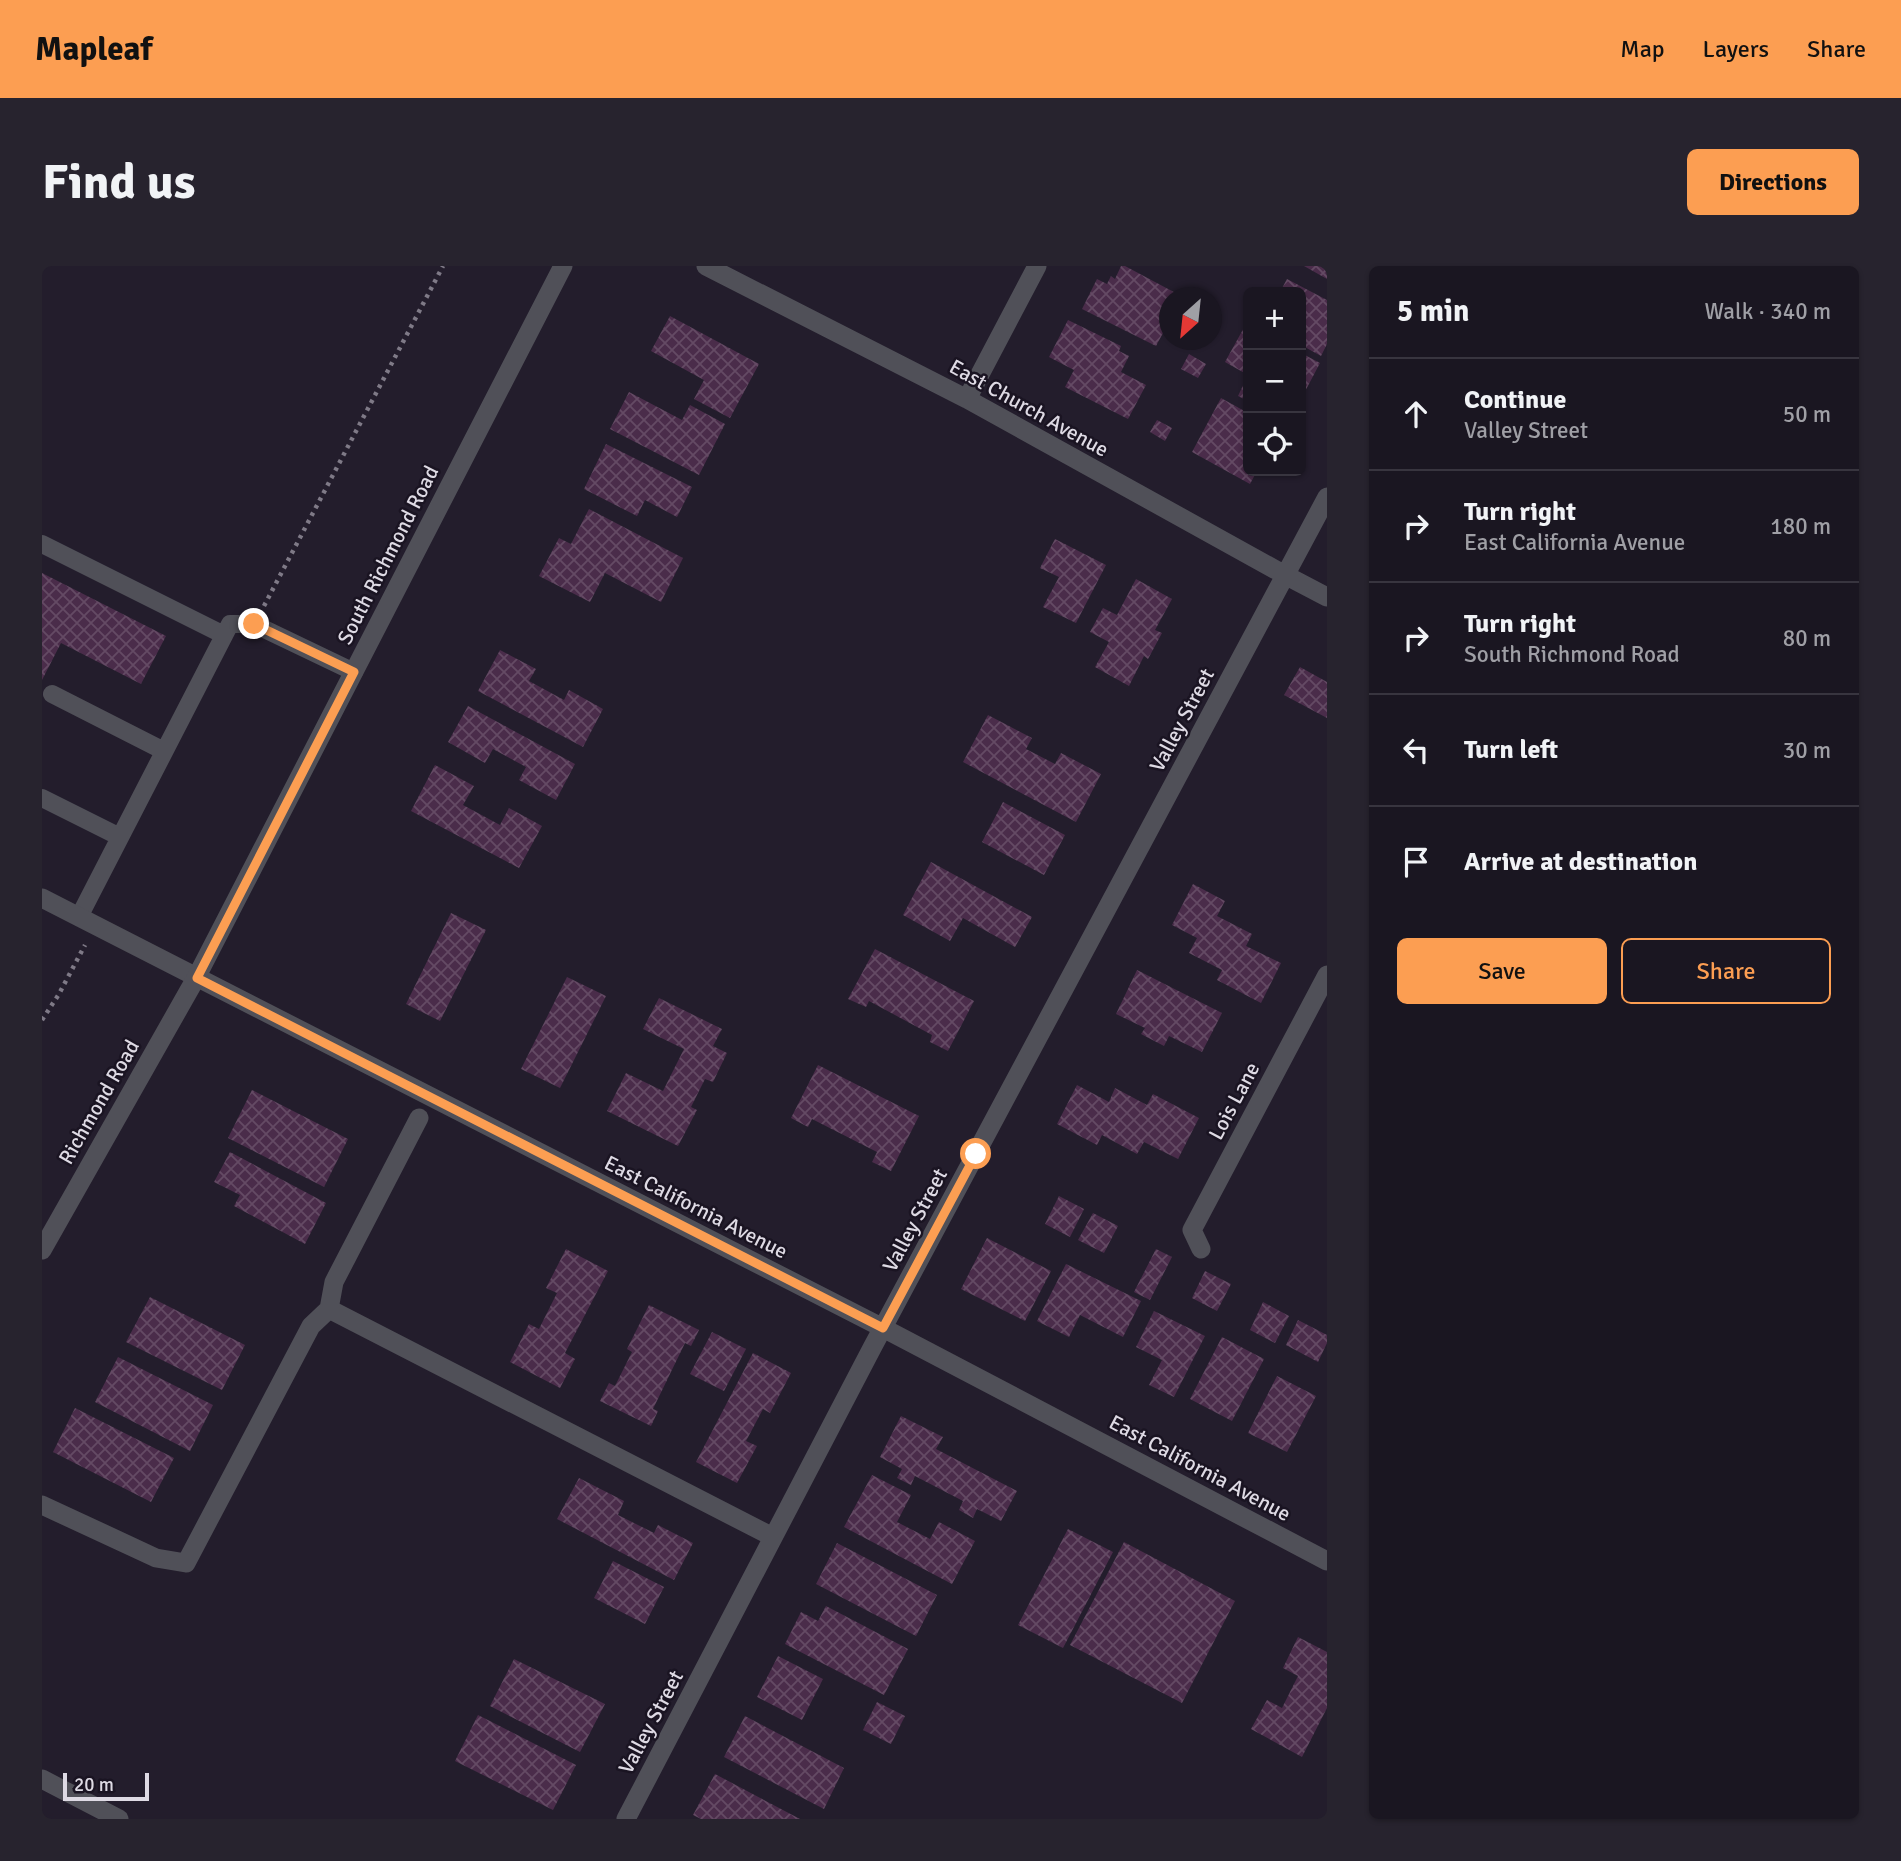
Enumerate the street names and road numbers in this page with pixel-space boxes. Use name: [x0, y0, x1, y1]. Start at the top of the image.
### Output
street label: East Church Avenue: [945, 353, 1113, 463]
street label: South Richmond Road: [332, 461, 444, 649]
street label: Valley Street: [1144, 664, 1220, 776]
street label: Richmond Road: [53, 1035, 145, 1169]
street label: Lois Lane: [1203, 1058, 1265, 1144]
street label: East California Avenue: [600, 1150, 792, 1264]
street label: Valley Street: [877, 1164, 953, 1276]
street label: East California Avenue: [1105, 1409, 1295, 1527]
street label: Valley Street: [613, 1666, 689, 1778]

